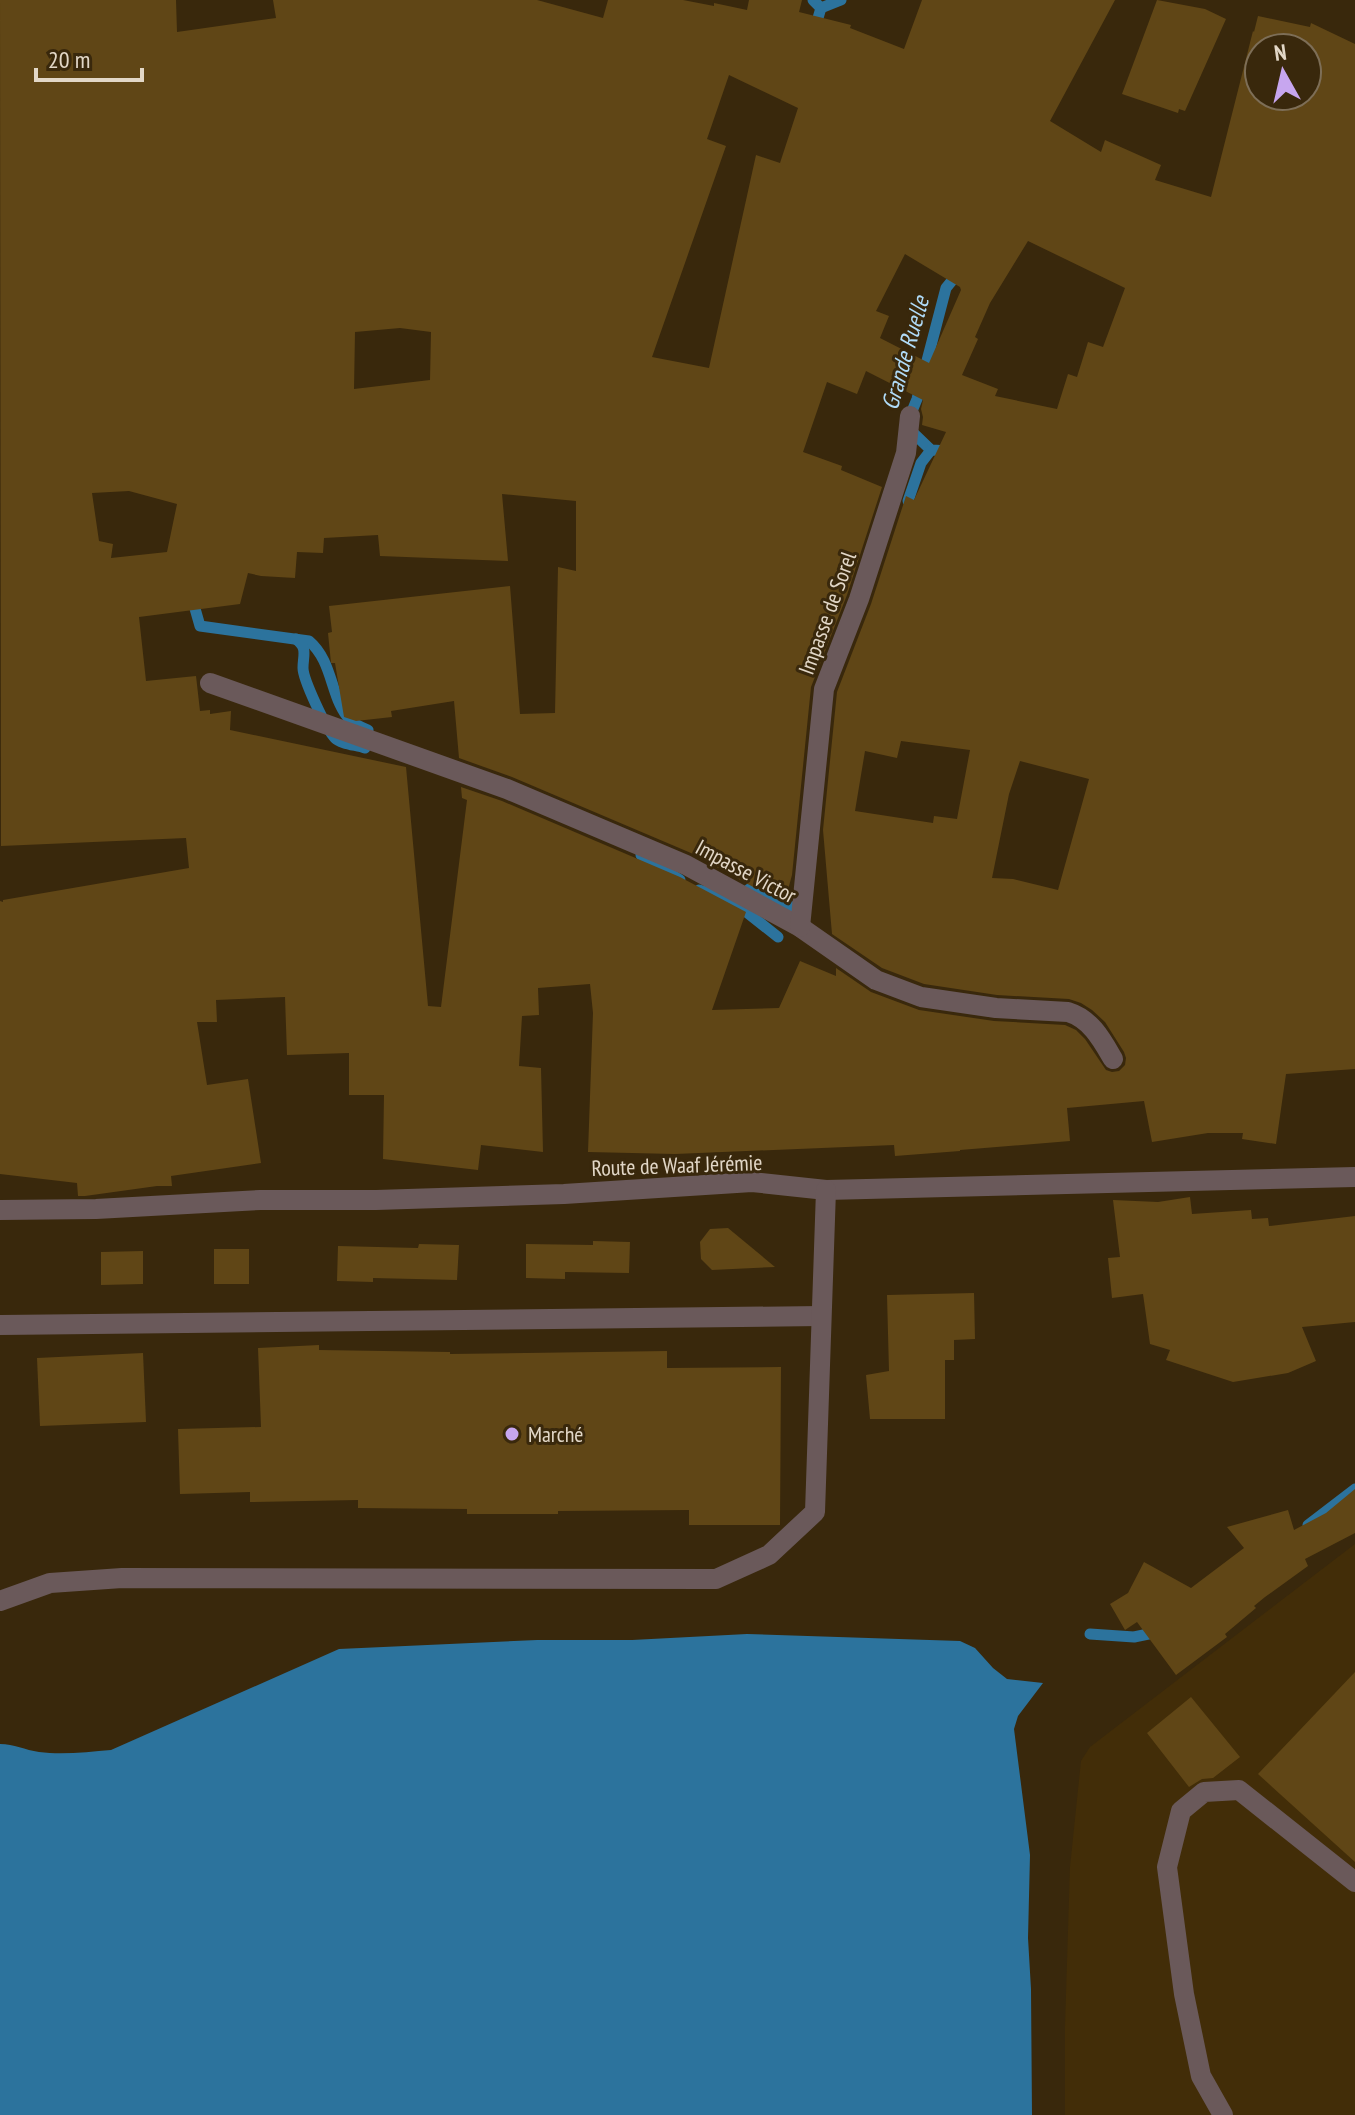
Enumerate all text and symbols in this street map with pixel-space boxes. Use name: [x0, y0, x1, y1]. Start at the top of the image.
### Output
scale bar: [36, 32, 142, 82]
north arrow: [1243, 32, 1323, 112]
text: N: [1272, 38, 1288, 67]
text: 20 m: [48, 44, 90, 75]
water label: Grande Ruelle: [874, 291, 937, 413]
street label: Impasse de Sorel: [792, 547, 862, 678]
street label: Impasse Victor: [691, 833, 801, 909]
street label: Route de Waaf Jérémie: [591, 1148, 763, 1182]
place label: Marché: [528, 1420, 583, 1448]
marker: Marché: [503, 1425, 521, 1443]

